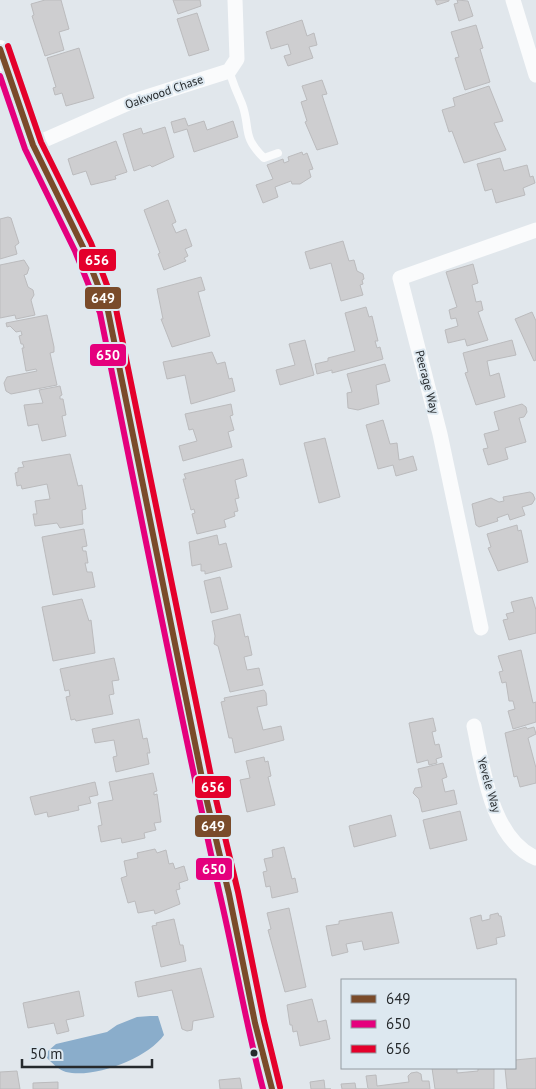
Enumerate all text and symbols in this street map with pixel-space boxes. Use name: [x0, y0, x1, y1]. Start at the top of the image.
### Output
street label: Oakwood Chase: [123, 71, 205, 112]
line badge: 656: [78, 248, 117, 272]
text: 656: [85, 251, 109, 269]
line badge: 649: [84, 286, 122, 310]
text: 649: [91, 289, 115, 307]
line badge: 650: [89, 343, 127, 367]
text: 650: [96, 346, 120, 364]
street label: Peerage Way: [412, 349, 443, 416]
street label: Yevele Way: [474, 755, 505, 815]
line badge: 656: [194, 775, 232, 799]
text: 656: [201, 778, 225, 796]
line badge: 649: [194, 814, 232, 838]
text: 649: [201, 817, 225, 835]
line badge: 650: [195, 857, 233, 881]
text: 650: [202, 860, 226, 878]
legend: [341, 979, 516, 1069]
text: 649: [386, 989, 411, 1008]
text: 650: [386, 1014, 411, 1033]
scale bar: [22, 1036, 152, 1068]
text: 656: [386, 1039, 411, 1058]
text: 50 m: [30, 1044, 63, 1063]
unlabelled marker: [249, 1048, 259, 1058]

